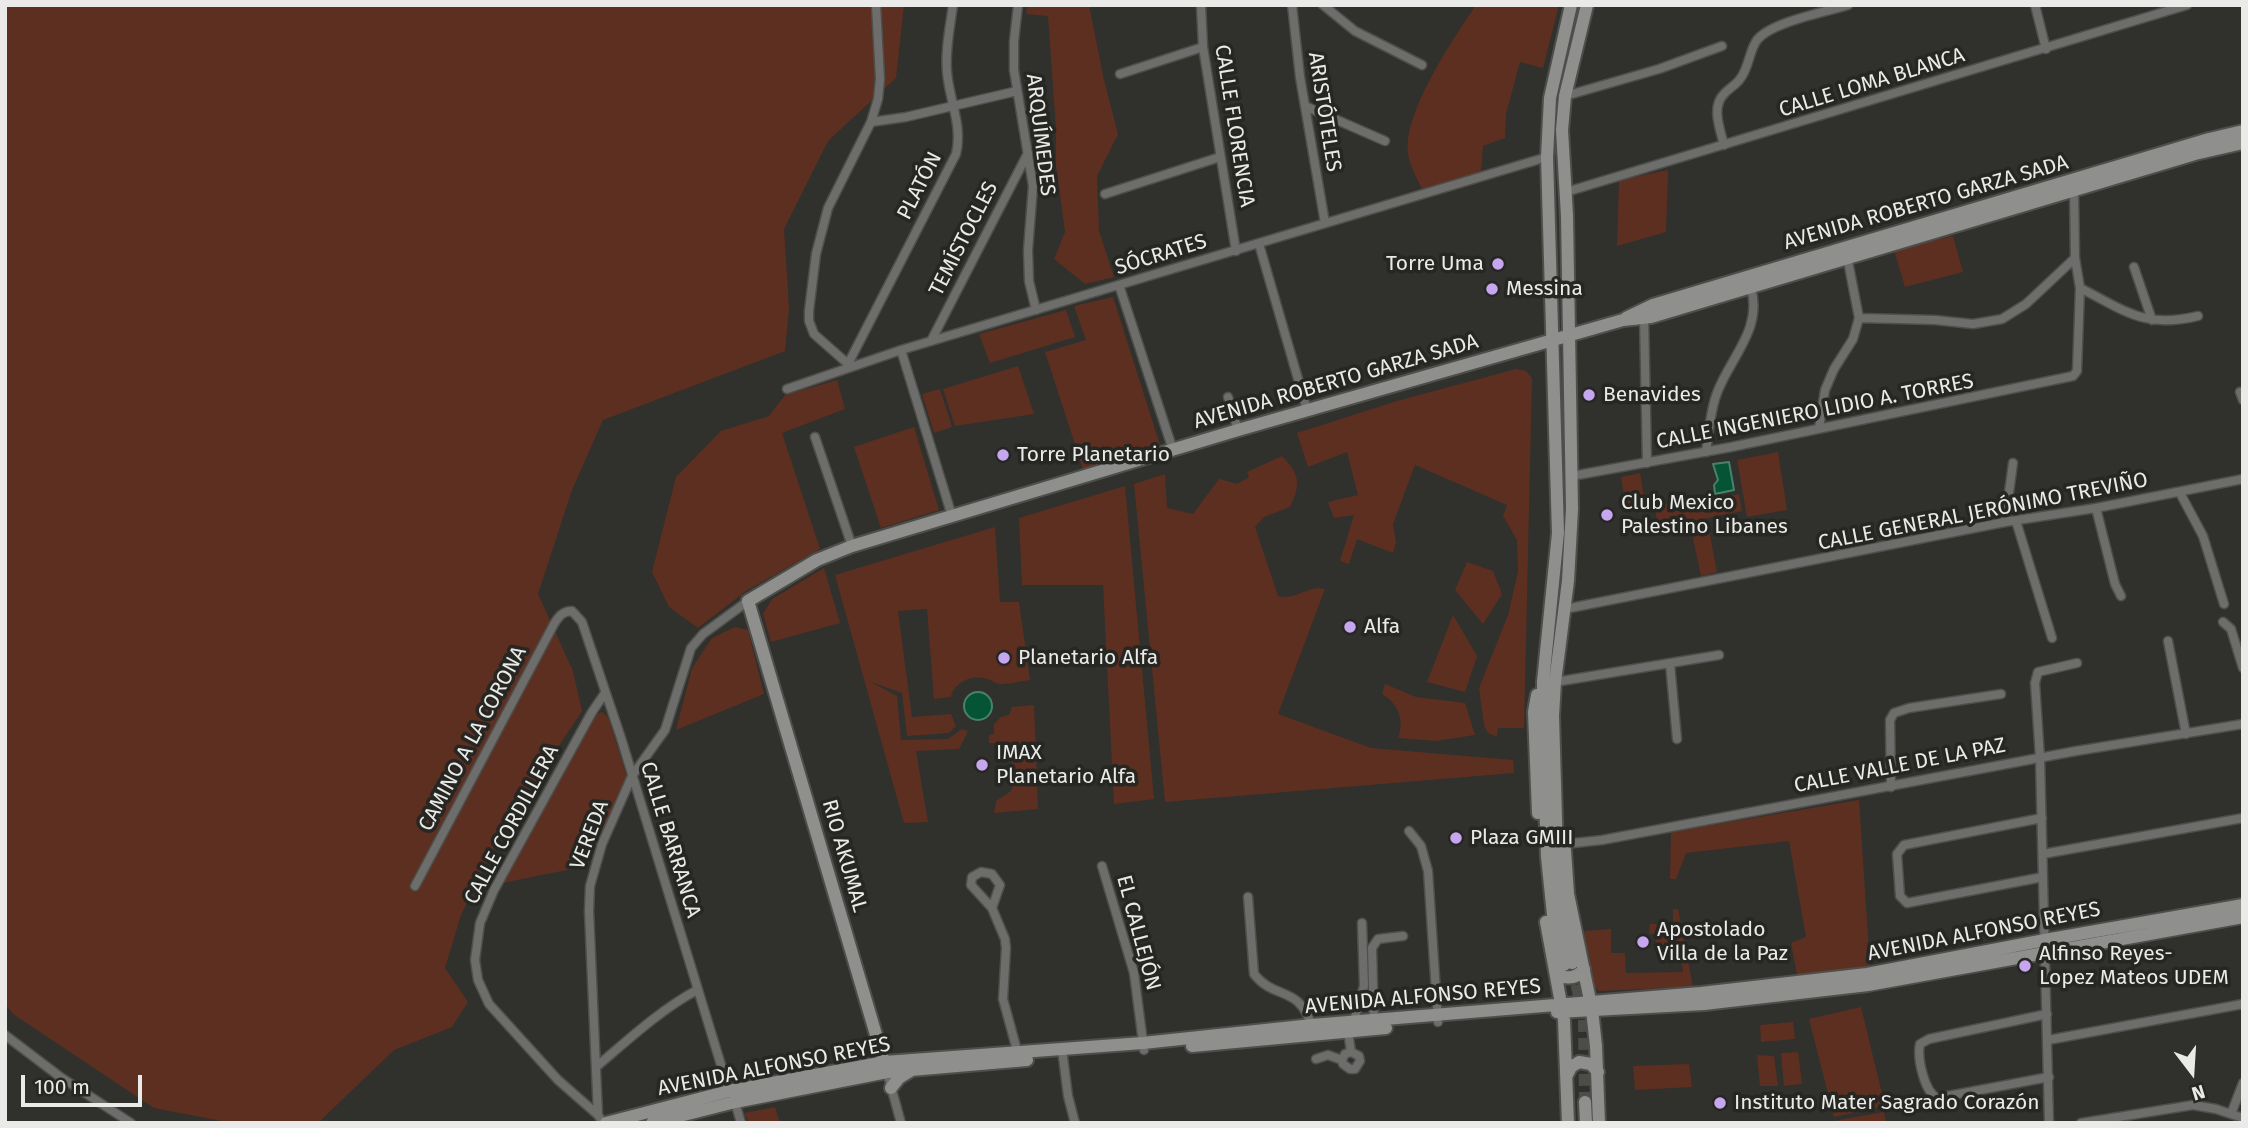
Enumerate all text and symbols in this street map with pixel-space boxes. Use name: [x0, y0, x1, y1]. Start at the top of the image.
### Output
street label: CALLE FLORENCIA: [1209, 43, 1259, 209]
street label: CALLE LOMA BLANCA: [1776, 43, 1968, 123]
street label: ARISTÓTELES: [1302, 50, 1346, 174]
street label: ARQUÍMEDES: [1020, 73, 1060, 197]
street label: PLATÓN: [892, 148, 948, 224]
street label: AVENIDA ROBERTO GARZA SADA: [1781, 150, 2071, 256]
street label: TEMÍSTOCLES: [924, 178, 1004, 300]
street label: SÓCRATES: [1112, 229, 1210, 281]
place label: Torre Uma: [1386, 251, 1484, 277]
marker: Torre Uma: [1490, 256, 1506, 272]
place label: Messina: [1506, 276, 1583, 302]
marker: Messina: [1484, 281, 1500, 297]
street label: AVENIDA ROBERTO GARZA SADA: [1191, 329, 1481, 435]
street label: CALLE INGENIERO LIDIO A. TORRES: [1654, 369, 1976, 455]
place label: Benavides: [1603, 382, 1701, 408]
marker: Benavides: [1581, 387, 1597, 403]
place label: Torre Planetario: [1017, 442, 1170, 468]
marker: Torre Planetario: [995, 447, 1011, 463]
street label: CALLE GENERAL JERÓNIMO TREVIÑO: [1816, 468, 2150, 556]
place label: Club Mexico Palestino Libanes: [1621, 490, 1788, 540]
marker: Club Mexico Palestino Libanes: [1599, 507, 1615, 523]
place label: Alfa: [1364, 614, 1400, 640]
marker: Alfa: [1342, 619, 1358, 635]
street label: CAMINO A LA CORONA: [414, 642, 532, 836]
place label: Planetario Alfa: [1018, 645, 1158, 671]
marker: Planetario Alfa: [996, 650, 1012, 666]
street label: CALLE VALLE DE LA PAZ: [1792, 733, 2008, 799]
place label: IMAX Planetario Alfa: [996, 740, 1136, 790]
street label: CALLE CORDILLERA: [459, 741, 565, 909]
marker: IMAX Planetario Alfa: [974, 757, 990, 773]
street label: CALLE BARRANCA: [634, 759, 706, 921]
street label: VEREDA: [565, 797, 615, 873]
street label: RIO AKUMAL: [816, 797, 872, 915]
place label: Plaza GMIII: [1470, 825, 1573, 851]
marker: Plaza GMIII: [1448, 830, 1464, 846]
street label: EL CALLEJÓN: [1111, 873, 1165, 993]
street label: AVENIDA ALFONSO REYES: [1865, 897, 2103, 967]
place label: Apostolado Villa de la Paz: [1657, 917, 1788, 967]
marker: Apostolado Villa de la Paz: [1635, 934, 1651, 950]
place label: Alfinso Reyes- Lopez Mateos UDEM: [2039, 941, 2229, 991]
marker: Alfinso Reyes- Lopez Mateos UDEM: [2017, 958, 2033, 974]
street label: AVENIDA ALFONSO REYES: [1304, 974, 1542, 1020]
street label: AVENIDA ALFONSO REYES: [655, 1032, 893, 1102]
north arrow: [2157, 1037, 2227, 1107]
scale bar: [24, 1062, 145, 1106]
text: 100 m: [34, 1074, 90, 1100]
text: N: [2189, 1080, 2208, 1105]
place label: Instituto Mater Sagrado Corazón: [1734, 1090, 2040, 1116]
marker: Instituto Mater Sagrado Corazón: [1712, 1095, 1728, 1111]

